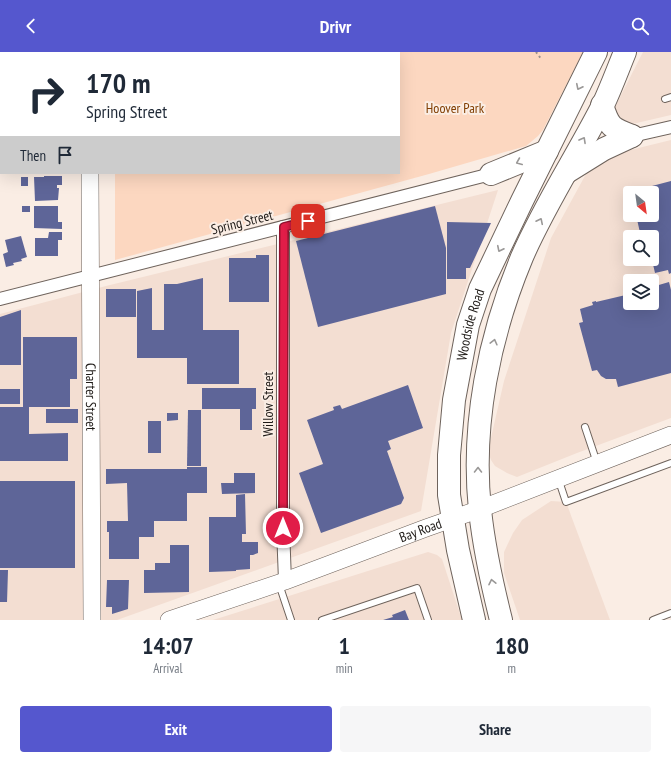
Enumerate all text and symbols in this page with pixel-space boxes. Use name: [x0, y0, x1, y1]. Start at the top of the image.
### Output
icon: back: [20, 15, 42, 37]
text: Drivr: [320, 15, 351, 38]
icon: search: [629, 15, 651, 37]
text: 170 m: [86, 64, 150, 101]
icon: right: [20, 68, 72, 120]
one-way arrow: [576, 83, 584, 90]
park label: Hoover Park: [426, 99, 485, 117]
text: Spring Street: [86, 100, 167, 123]
one-way arrow: [579, 137, 586, 144]
icon: arrive: [54, 144, 76, 166]
text: Then: [20, 146, 46, 165]
one-way arrow: [516, 157, 524, 165]
north arrow: [623, 186, 659, 222]
map controls: [623, 186, 659, 310]
pin: [291, 204, 325, 238]
street label: Spring Street: [209, 206, 275, 238]
icon: arrive: [297, 210, 319, 232]
one-way arrow: [535, 217, 543, 225]
button: search: [623, 230, 659, 266]
one-way arrow: [497, 244, 505, 252]
button: layers: [623, 274, 659, 310]
street label: Woodside Road: [453, 286, 488, 362]
one-way arrow: [490, 339, 498, 345]
street label: Charter Street: [82, 363, 100, 431]
street label: Willow Street: [259, 371, 277, 436]
one-way arrow: [474, 467, 482, 473]
position arrow: [262, 507, 304, 549]
street label: Bay Road: [397, 514, 444, 546]
one-way arrow: [488, 579, 497, 585]
text: 14:07: [142, 630, 194, 661]
text: 1: [338, 630, 350, 661]
text: 180: [495, 630, 529, 661]
text: Arrival: [153, 660, 183, 677]
text: min: [336, 660, 353, 677]
text: m: [508, 660, 516, 677]
button: Exit: [20, 706, 332, 752]
button: Share: [340, 706, 651, 752]

